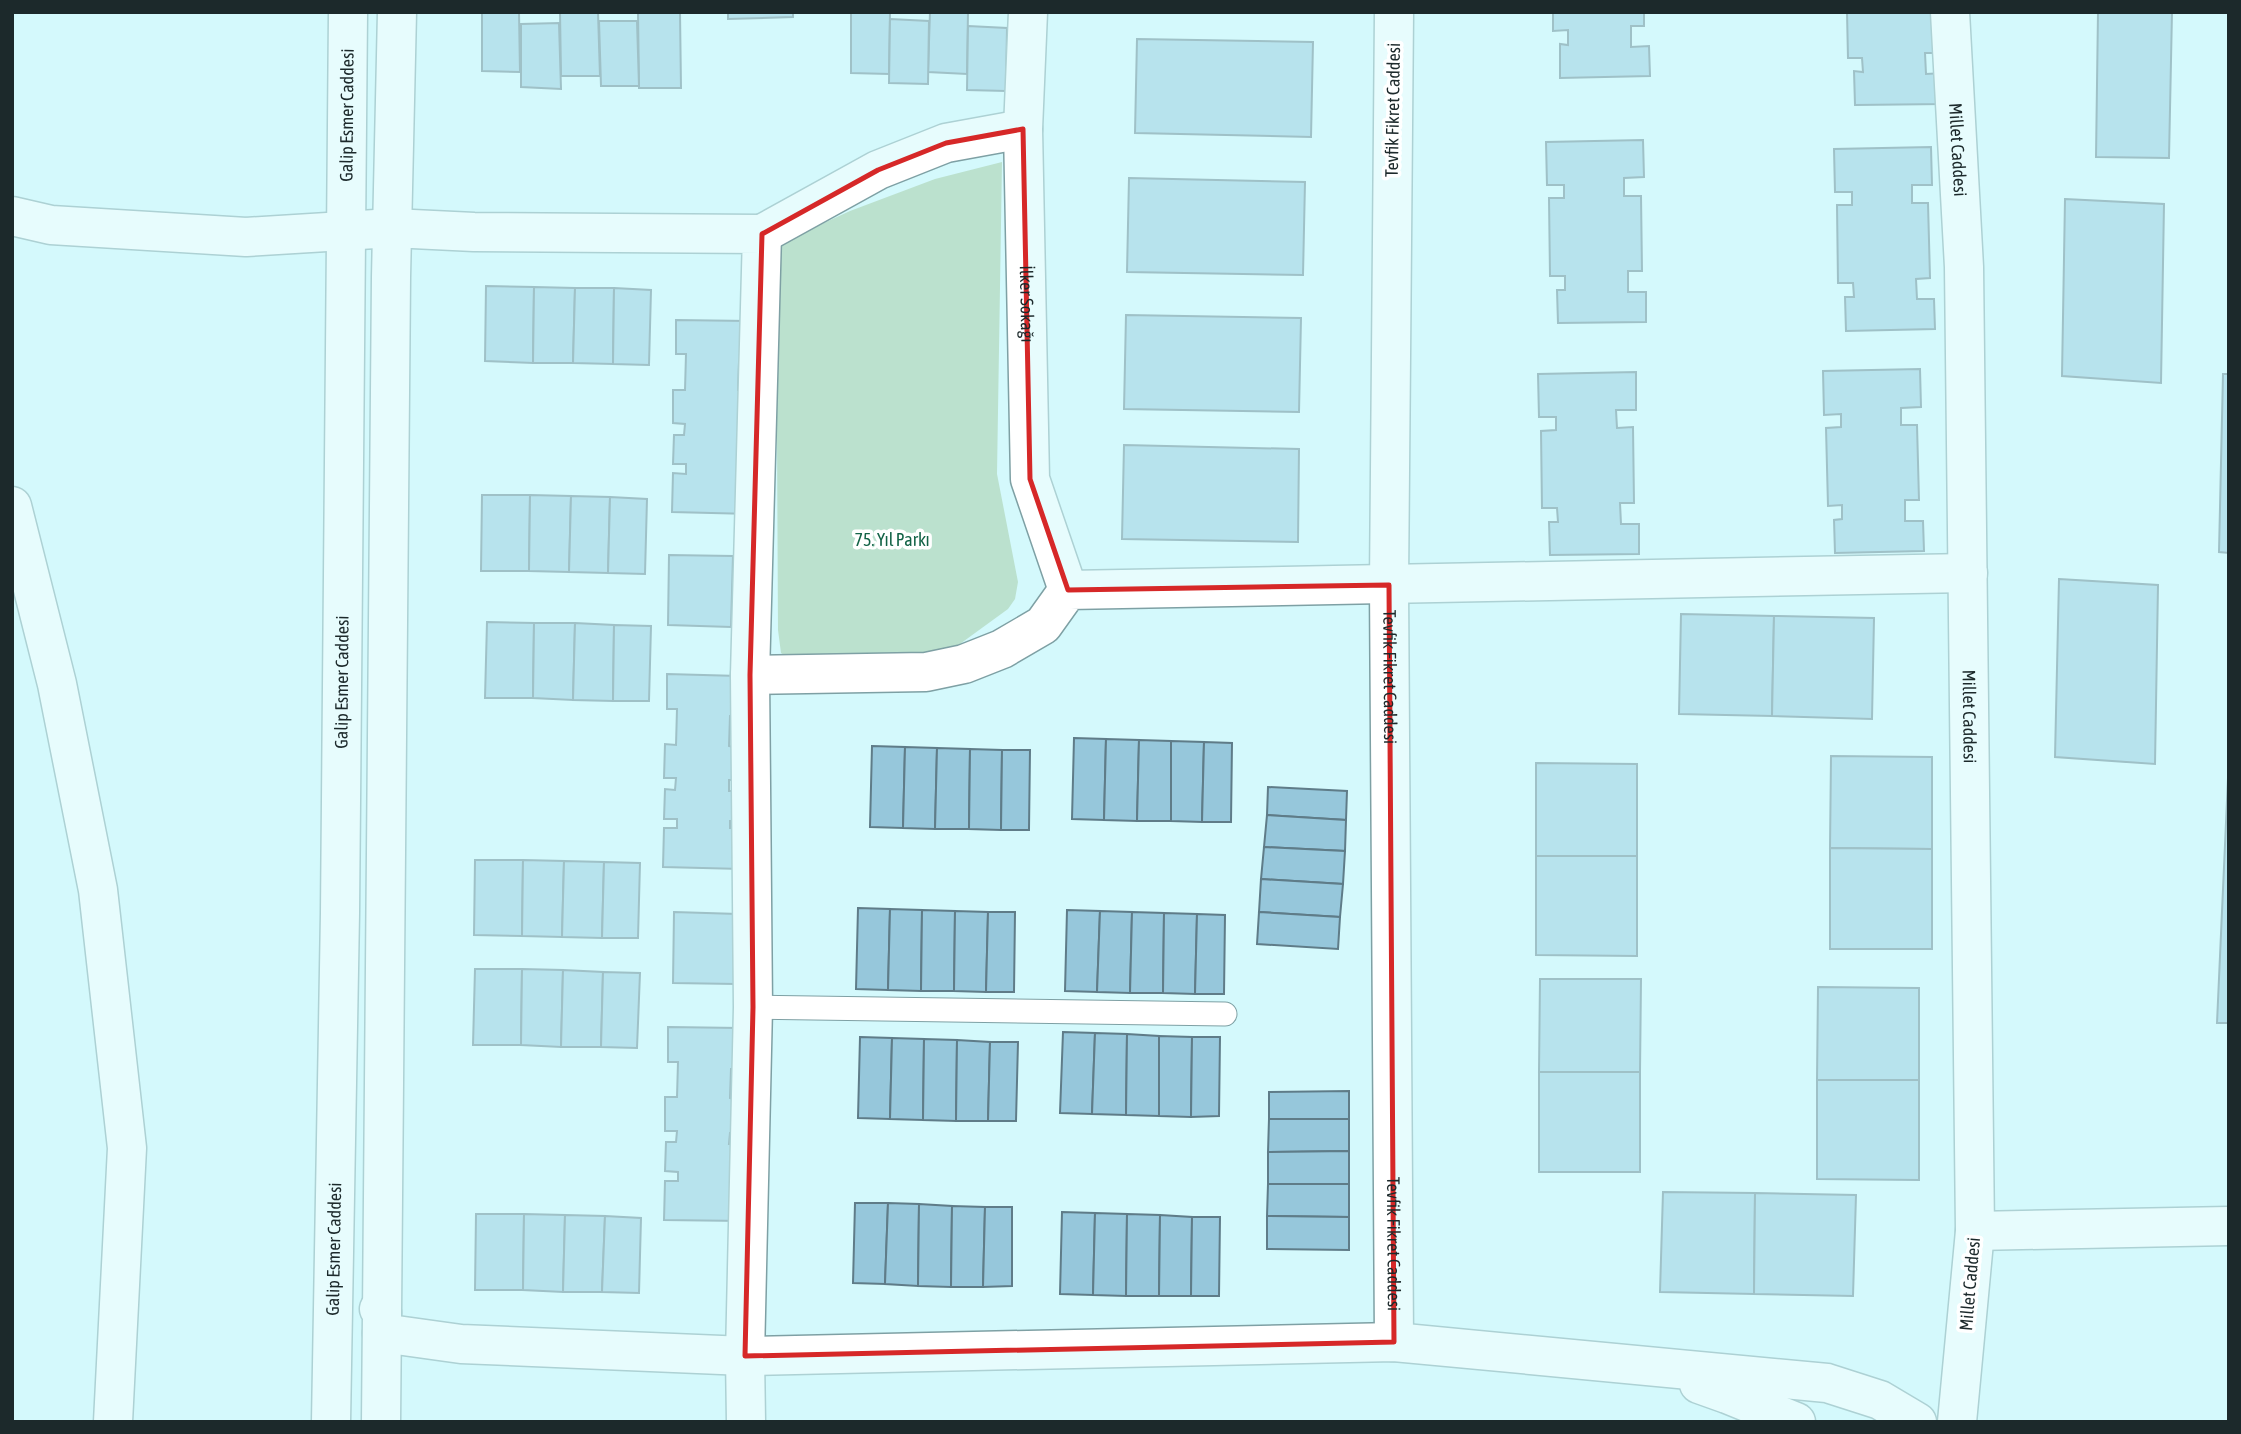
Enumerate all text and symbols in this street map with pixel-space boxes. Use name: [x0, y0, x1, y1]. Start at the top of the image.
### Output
street label: Tevfik Fikret Caddesi: [1381, 43, 1404, 177]
street label: Galip Esmer Caddesi: [335, 48, 358, 182]
street label: Millet Caddesi: [1945, 102, 1971, 197]
street label: İlker Sokağı: [1016, 265, 1038, 343]
park label: 75. Yıl Parkı: [854, 529, 930, 550]
street label: Tevfik Fikret Caddesi: [1379, 610, 1401, 744]
street label: Galip Esmer Caddesi: [330, 615, 353, 749]
street label: Millet Caddesi: [1959, 670, 1981, 764]
street label: Tevfik Fikret Caddesi: [1383, 1177, 1405, 1311]
street label: Galip Esmer Caddesi: [322, 1182, 345, 1316]
street label: Millet Caddesi: [1955, 1236, 1984, 1331]

